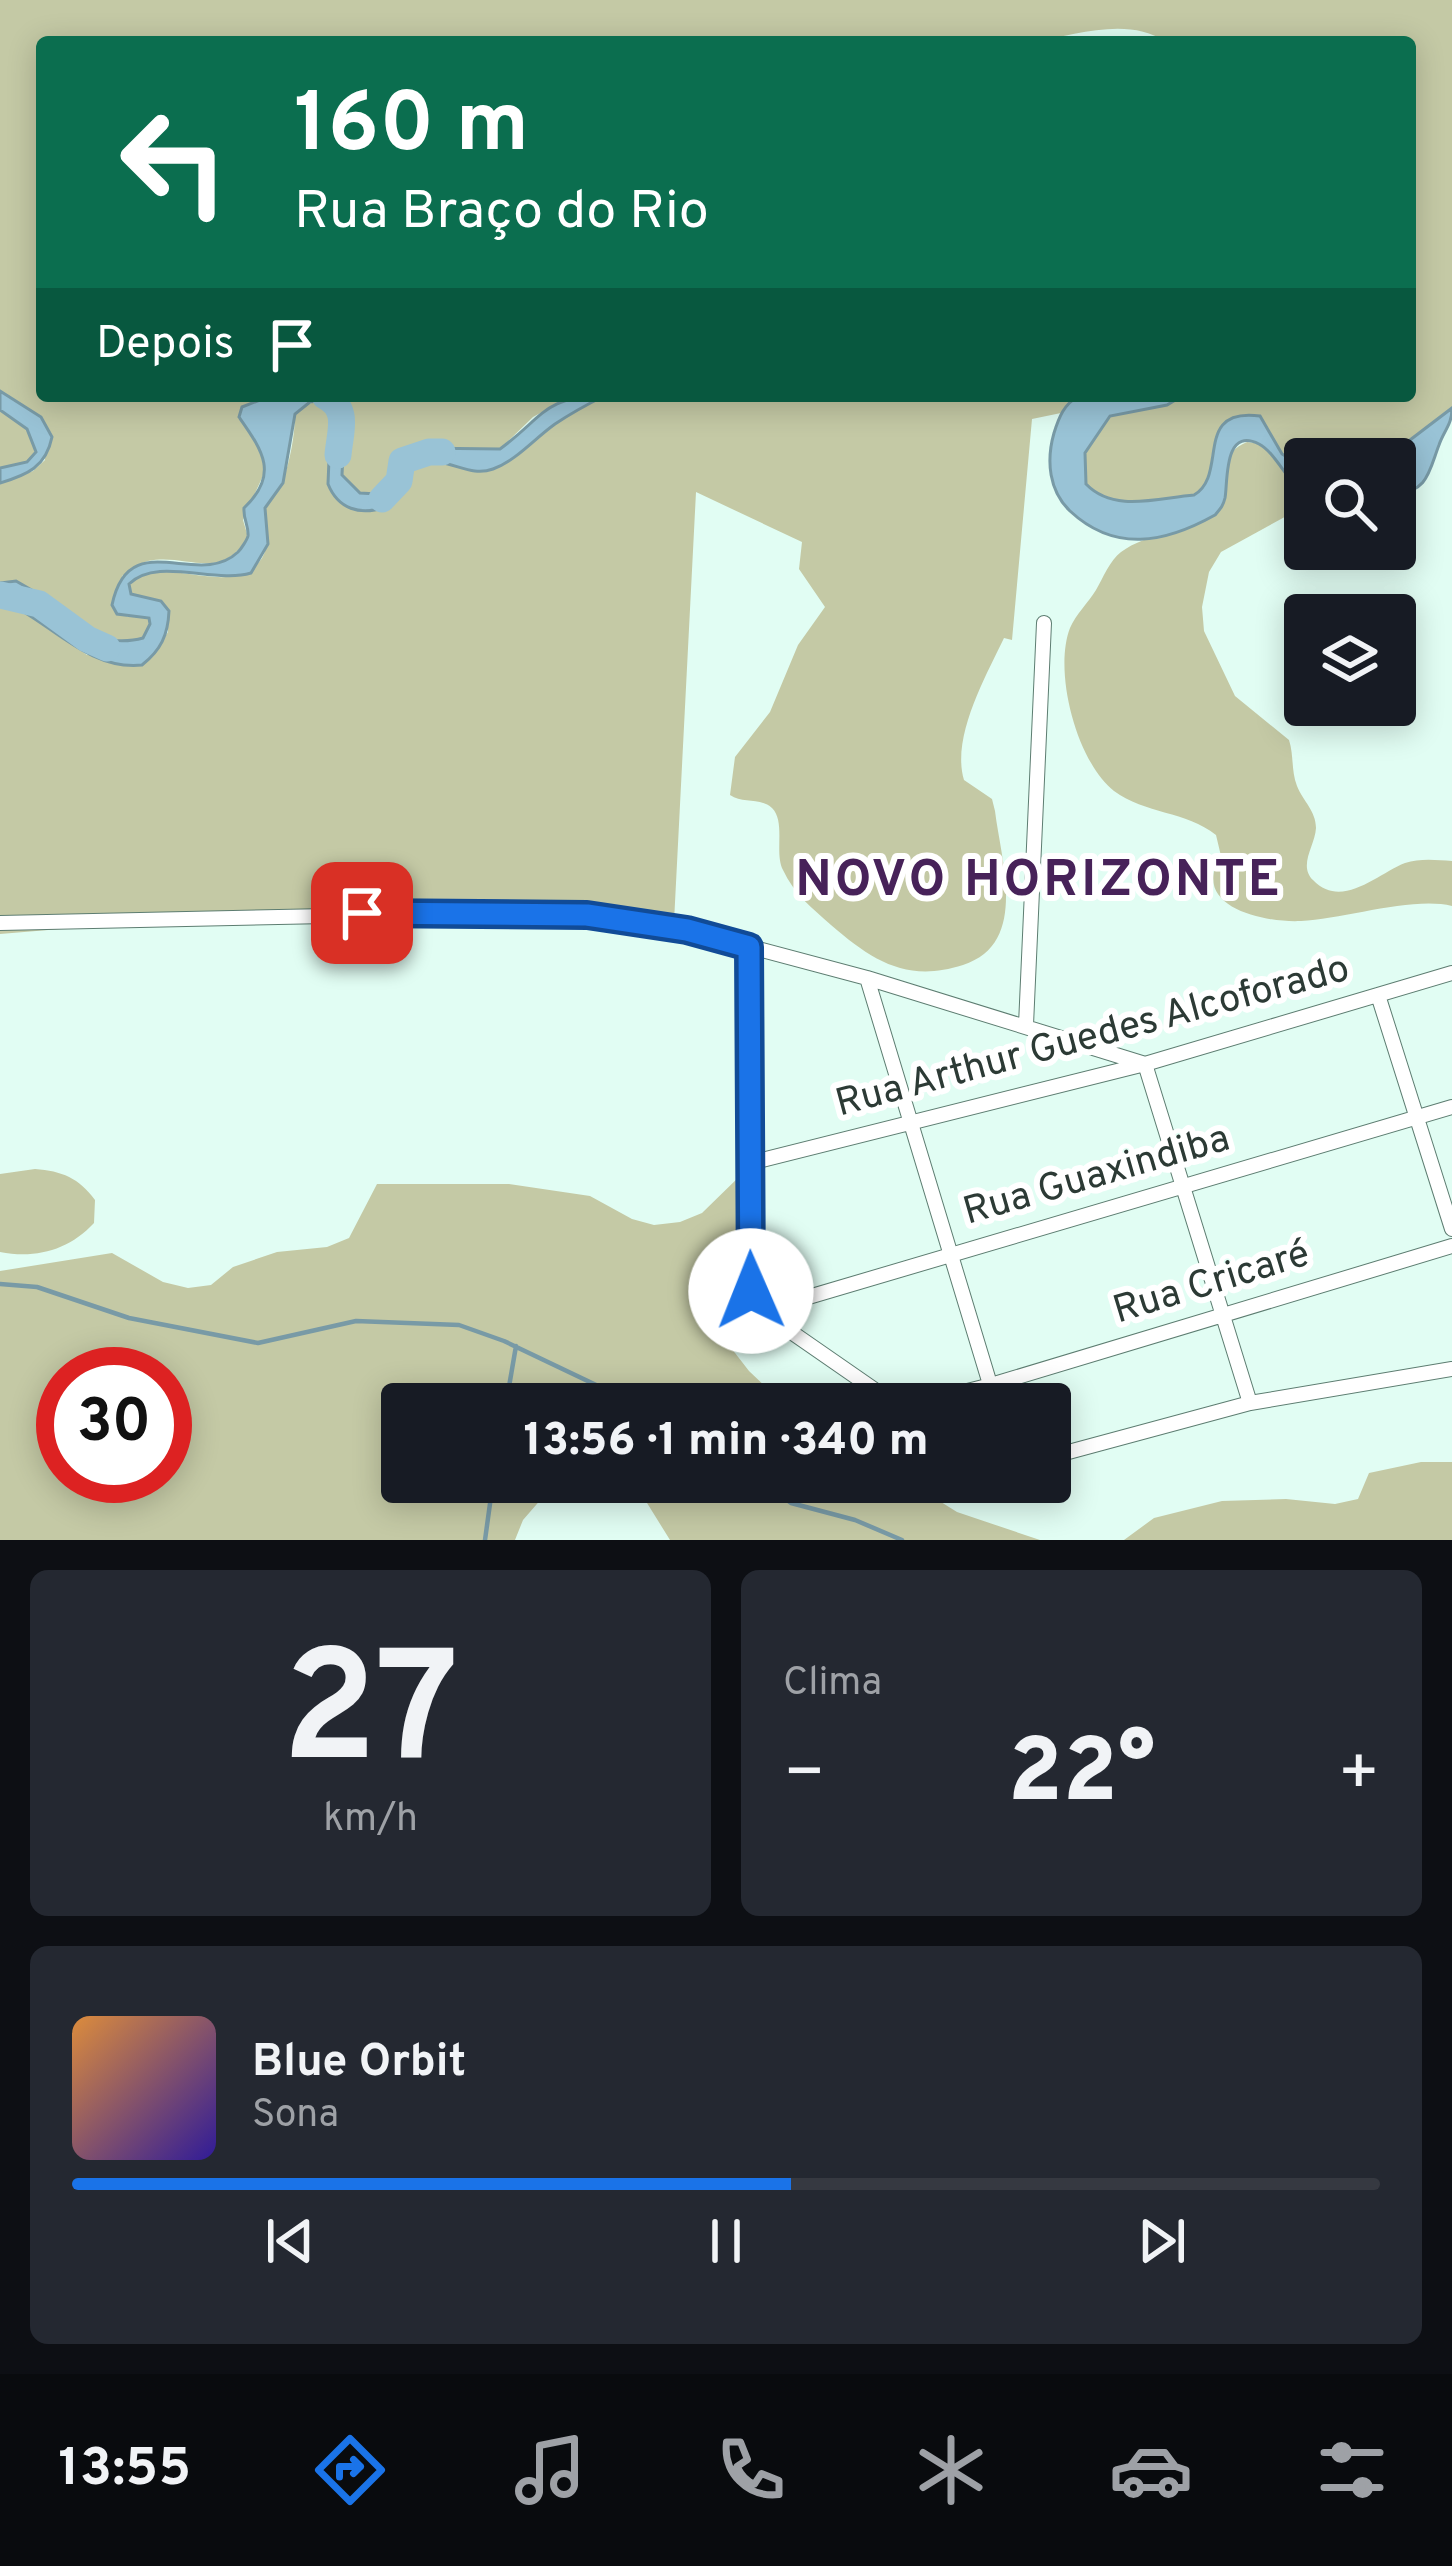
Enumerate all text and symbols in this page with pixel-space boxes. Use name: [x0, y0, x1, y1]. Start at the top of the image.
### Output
text: 160 m: [294, 75, 529, 181]
icon: left: [96, 84, 252, 240]
text: Rua Braço do Rio: [294, 179, 709, 248]
icon: arrive: [259, 312, 325, 378]
text: Depois: [96, 317, 235, 374]
map controls: [1284, 438, 1416, 726]
button: search: [1284, 438, 1416, 570]
button: layers: [1284, 594, 1416, 726]
district label: NOVO HORIZONTE: [795, 850, 1283, 915]
pin: [311, 862, 413, 964]
icon: arrive: [329, 880, 395, 946]
street label: Rua Arthur Guedes Alcoforado: [831, 946, 1355, 1130]
street label: Rua Guaxindiba: [958, 1116, 1236, 1238]
position arrow: [688, 1228, 814, 1354]
street label: Rua Cricaré: [1108, 1231, 1316, 1337]
speed limit sign: 30: [36, 1347, 192, 1503]
text: 13:56 · 1 min · 340 m: [523, 1414, 929, 1471]
text: 27: [282, 1619, 459, 1817]
text: Clima: [783, 1660, 882, 1709]
text: 22°: [1008, 1720, 1155, 1833]
text: −: [783, 1735, 826, 1818]
text: +: [1337, 1735, 1380, 1818]
text: km/h: [323, 1796, 418, 1845]
text: Blue Orbit: [252, 2035, 466, 2092]
text: Sona: [252, 2092, 339, 2141]
icon: previous: [257, 2208, 323, 2274]
icon: pause: [693, 2208, 759, 2274]
icon: next: [1129, 2208, 1195, 2274]
icon: directions: [308, 2428, 392, 2512]
icon: music: [508, 2428, 592, 2512]
icon: phone: [709, 2428, 793, 2512]
icon: climate: [909, 2428, 993, 2512]
icon: car: [1109, 2428, 1193, 2512]
icon: filters: [1310, 2428, 1394, 2512]
text: 13:55: [58, 2436, 191, 2505]

